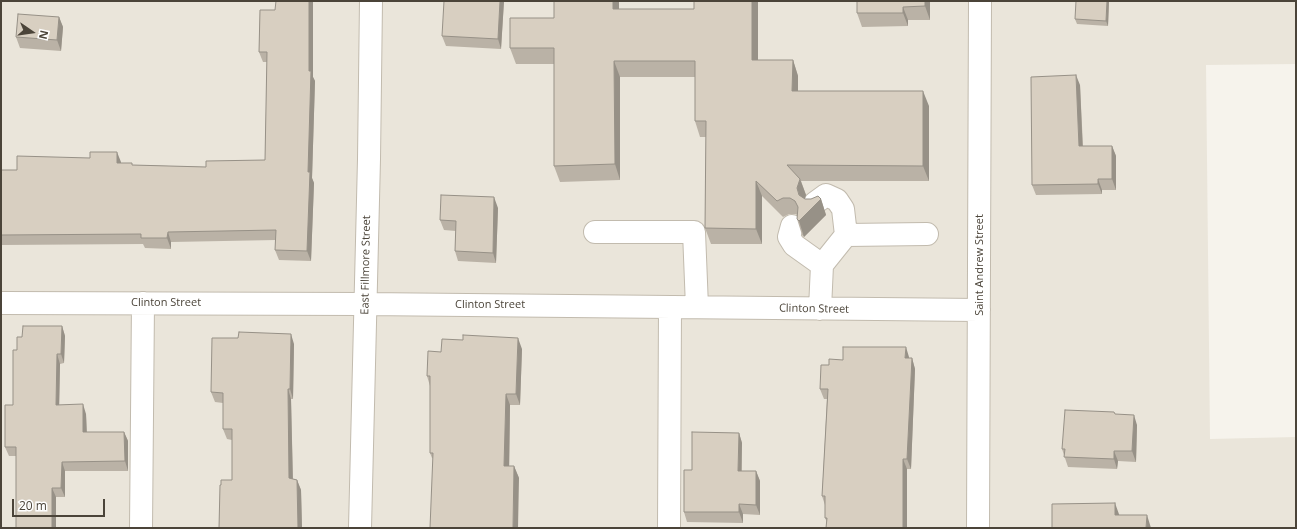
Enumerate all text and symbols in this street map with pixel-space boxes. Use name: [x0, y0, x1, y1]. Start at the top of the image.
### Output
north arrow: [12, 12, 52, 52]
text: N: [36, 29, 52, 41]
street label: Saint Andrew Street: [973, 214, 987, 316]
street label: East Fillmore Street: [359, 215, 373, 315]
street label: Clinton Street: [131, 296, 201, 310]
street label: Clinton Street: [455, 298, 525, 312]
street label: Clinton Street: [779, 302, 849, 316]
scale bar: [14, 491, 107, 517]
text: 20 m: [19, 497, 47, 514]

